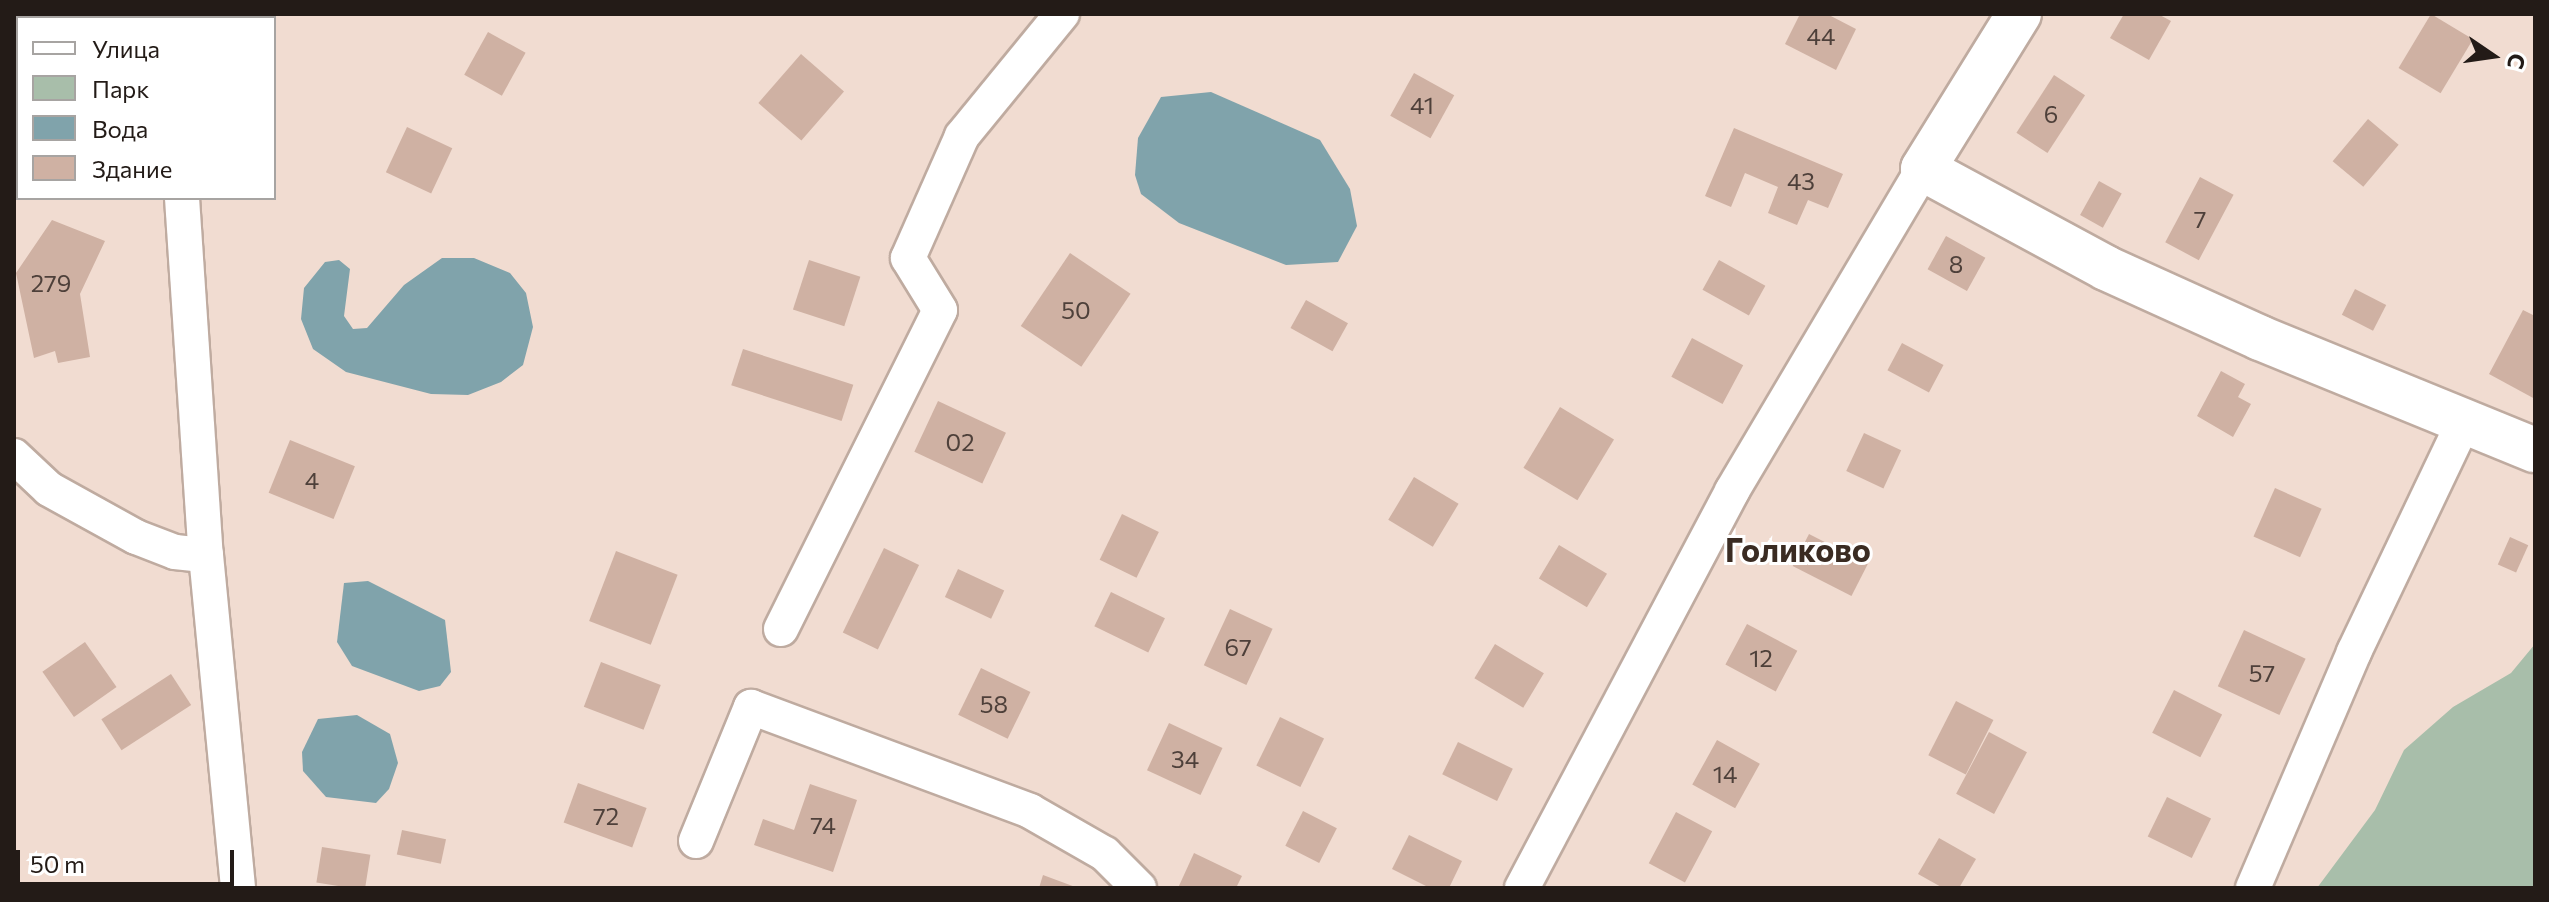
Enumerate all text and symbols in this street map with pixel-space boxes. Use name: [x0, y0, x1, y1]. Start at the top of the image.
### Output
legend: [16, 16, 276, 200]
north arrow: [2453, 16, 2533, 96]
house number: 44: [1807, 22, 1835, 50]
text: Улица: [92, 34, 160, 63]
text: С: [2502, 51, 2532, 72]
text: Парк: [92, 74, 149, 103]
house number: 41: [1410, 91, 1434, 119]
house number: 6: [2044, 100, 2058, 128]
text: Вода: [92, 114, 148, 143]
text: Здание: [92, 154, 172, 183]
house number: 43: [1787, 167, 1815, 195]
house number: 7: [2194, 205, 2206, 233]
house number: 8: [1949, 250, 1963, 278]
house number: 279: [31, 269, 71, 297]
house number: 50: [1061, 296, 1091, 324]
house number: 02: [946, 428, 974, 456]
house number: 4: [305, 466, 319, 494]
district label: Голиково: [1725, 530, 1871, 568]
house number: 67: [1224, 633, 1252, 661]
house number: 12: [1749, 644, 1773, 672]
house number: 57: [2249, 659, 2275, 687]
house number: 58: [980, 690, 1008, 718]
house number: 34: [1171, 745, 1199, 773]
house number: 14: [1713, 760, 1737, 788]
house number: 72: [593, 802, 619, 830]
house number: 74: [810, 811, 836, 839]
scale bar: [20, 834, 238, 884]
text: 50 m: [30, 849, 85, 878]

